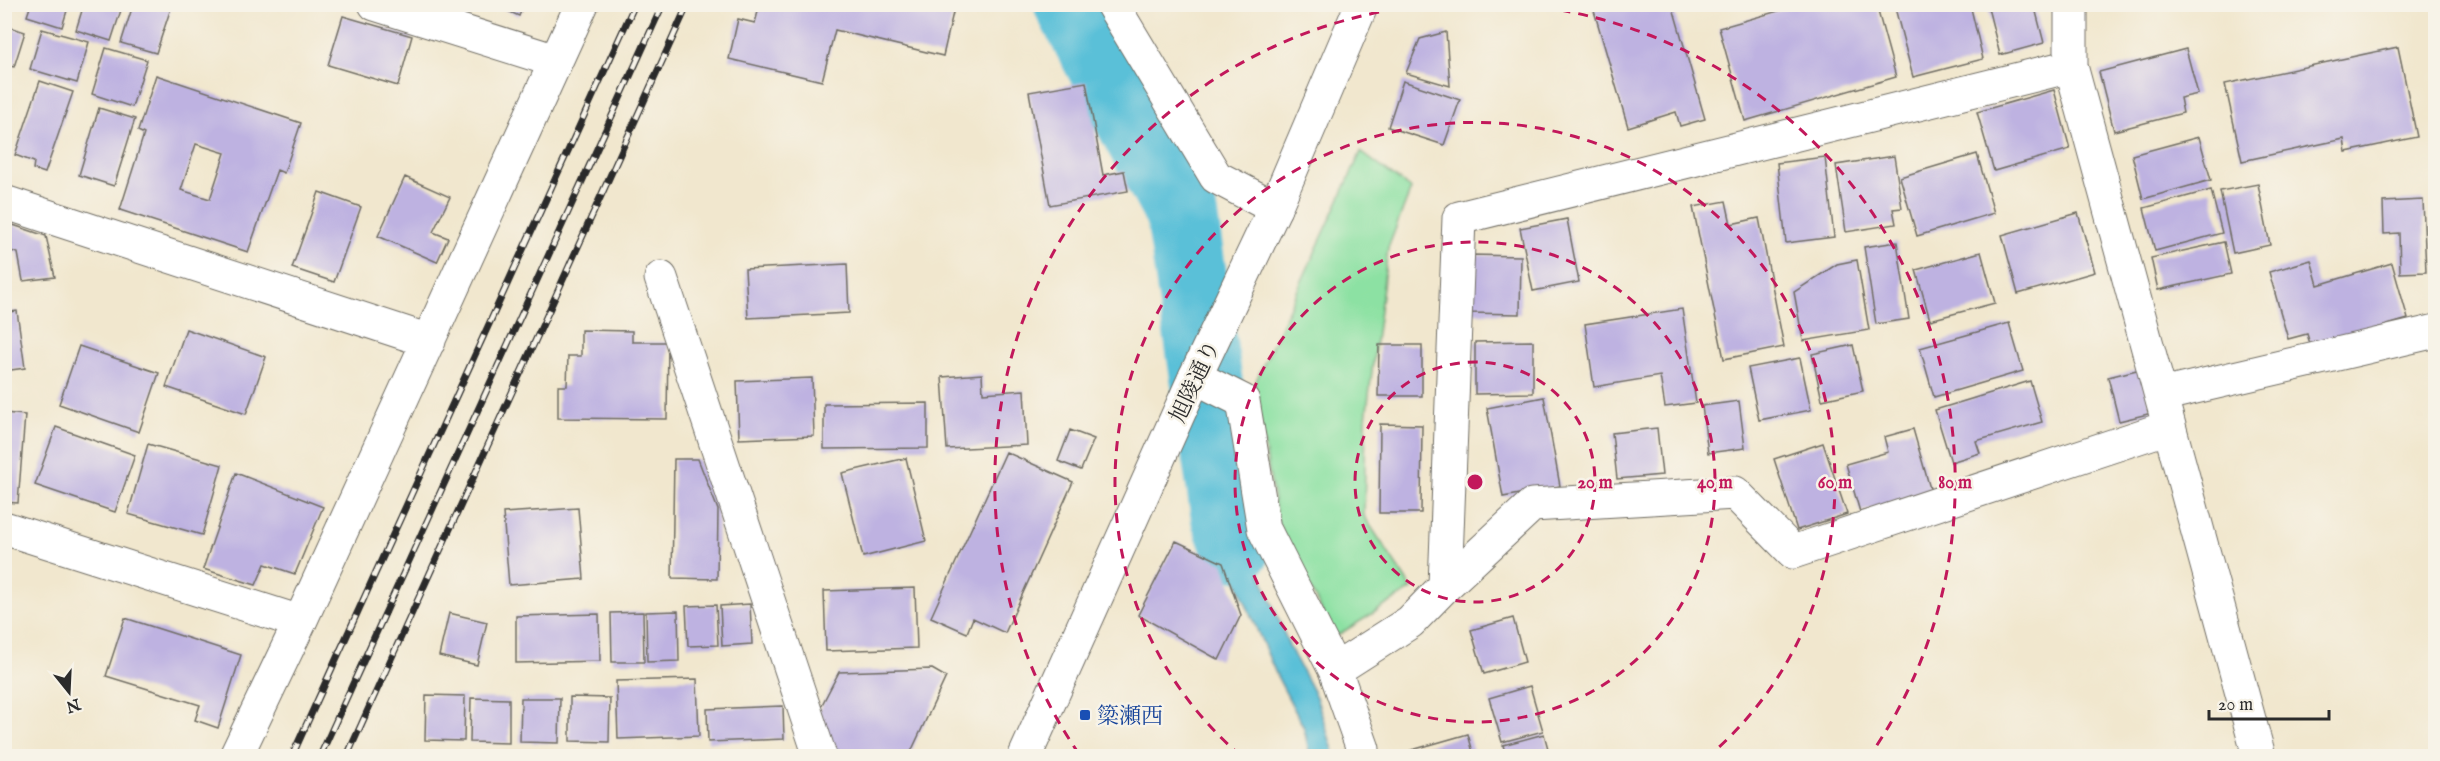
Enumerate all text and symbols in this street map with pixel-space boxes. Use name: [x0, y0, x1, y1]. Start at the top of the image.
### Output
street label: 旭陵通り: [1165, 336, 1227, 428]
centre of rings: [1465, 472, 1485, 492]
text: 20 m: [1577, 472, 1613, 495]
text: 40 m: [1697, 472, 1733, 495]
text: 60 m: [1818, 472, 1852, 495]
text: 80 m: [1938, 472, 1972, 495]
north arrow: [39, 662, 99, 722]
scale bar: [2209, 683, 2329, 721]
text: N: [63, 692, 84, 716]
text: 20 m: [2218, 694, 2253, 717]
place label: 簗瀬西: [1097, 703, 1163, 731]
marker: 簗瀬西: [1078, 708, 1092, 722]

